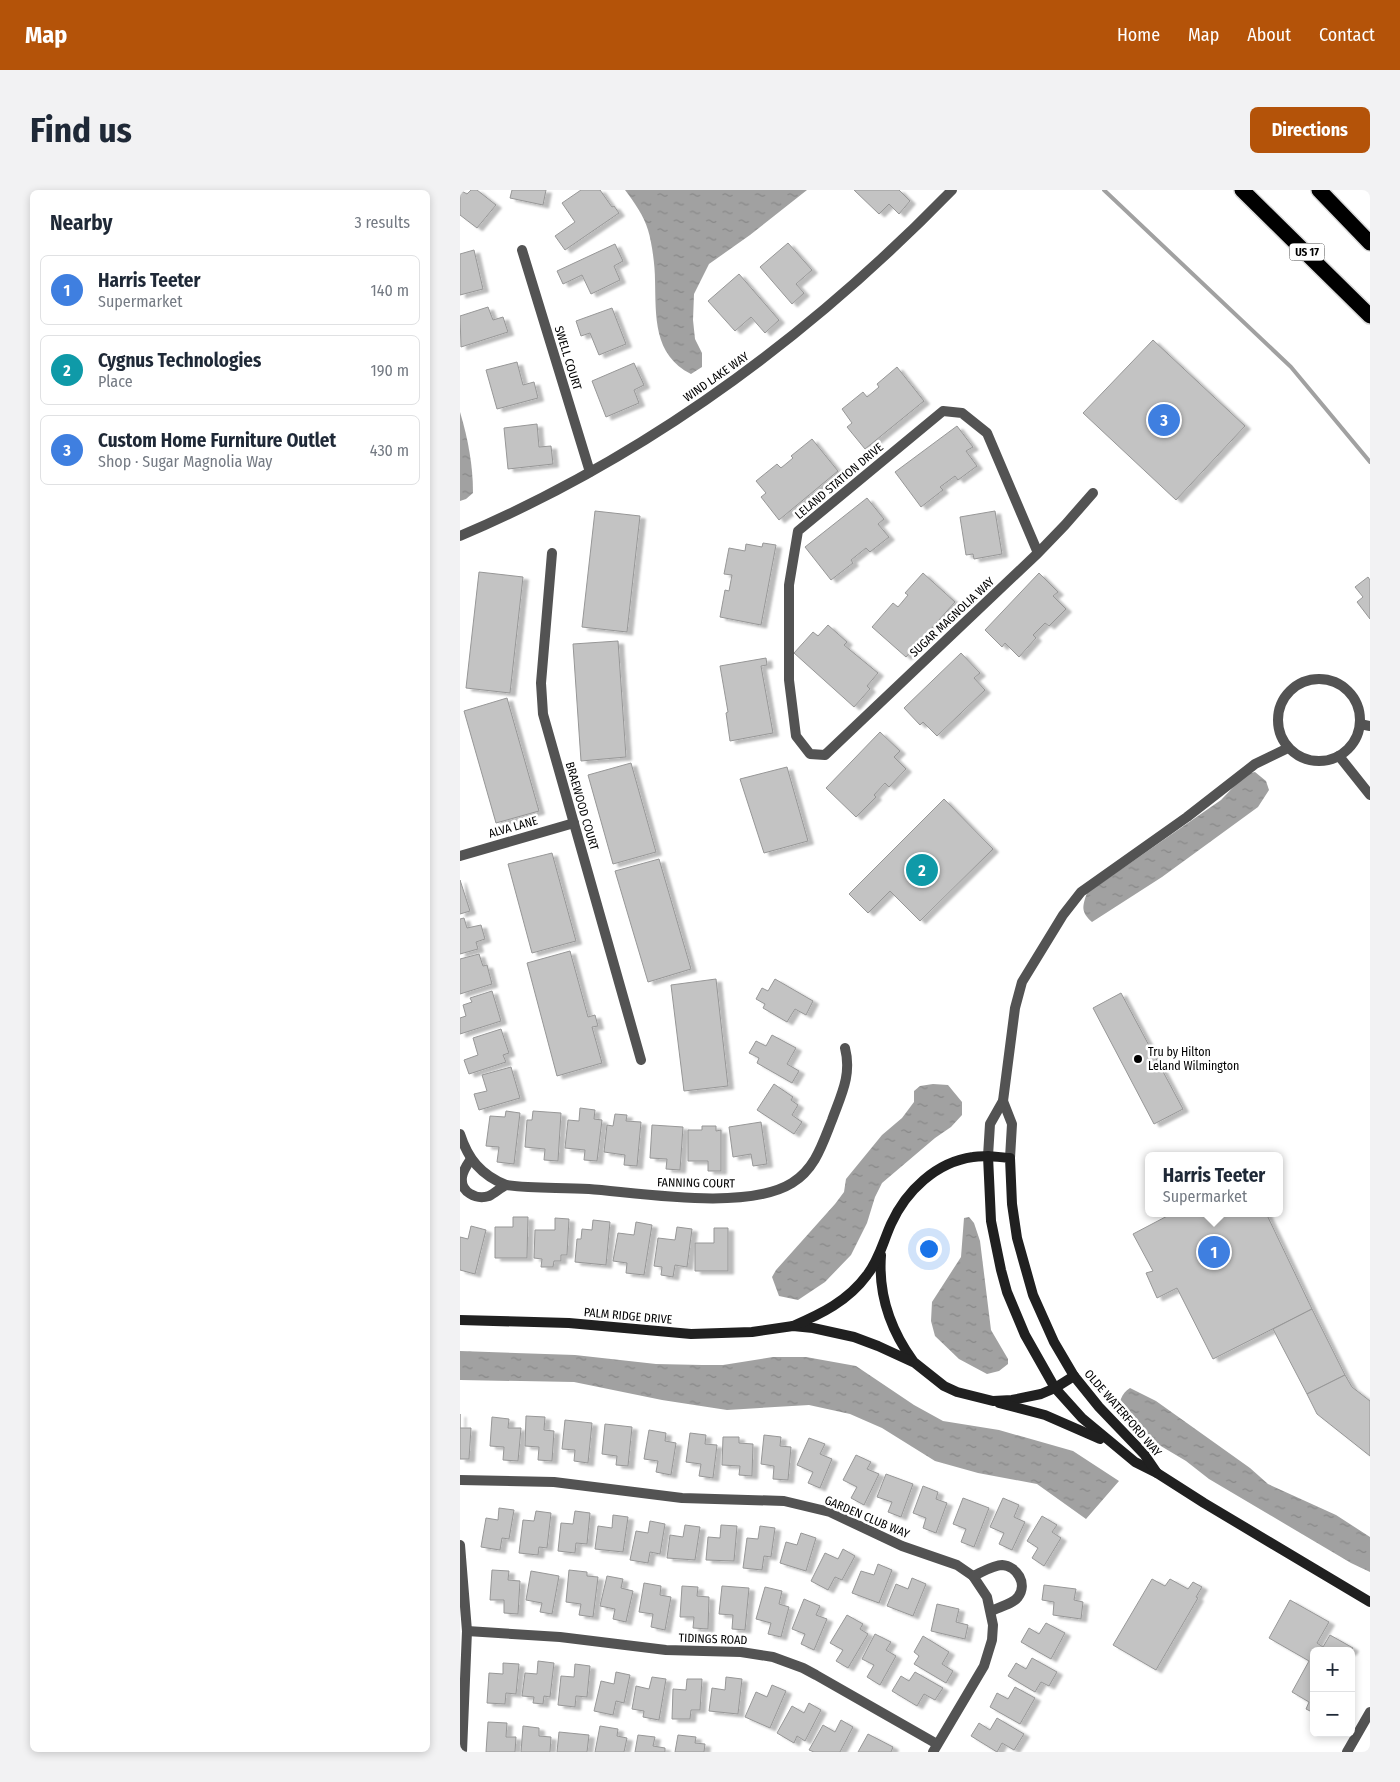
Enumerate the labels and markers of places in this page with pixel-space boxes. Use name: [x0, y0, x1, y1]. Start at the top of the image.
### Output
pin: 3: [1148, 401, 1180, 439]
pin: 2: [906, 851, 938, 889]
place label: Tru by Hilton Leland Wilmington: [1148, 1045, 1239, 1073]
marker: Tru by Hilton Leland Wilmington: [1132, 1053, 1144, 1065]
pin: 1: [1198, 1233, 1230, 1271]

